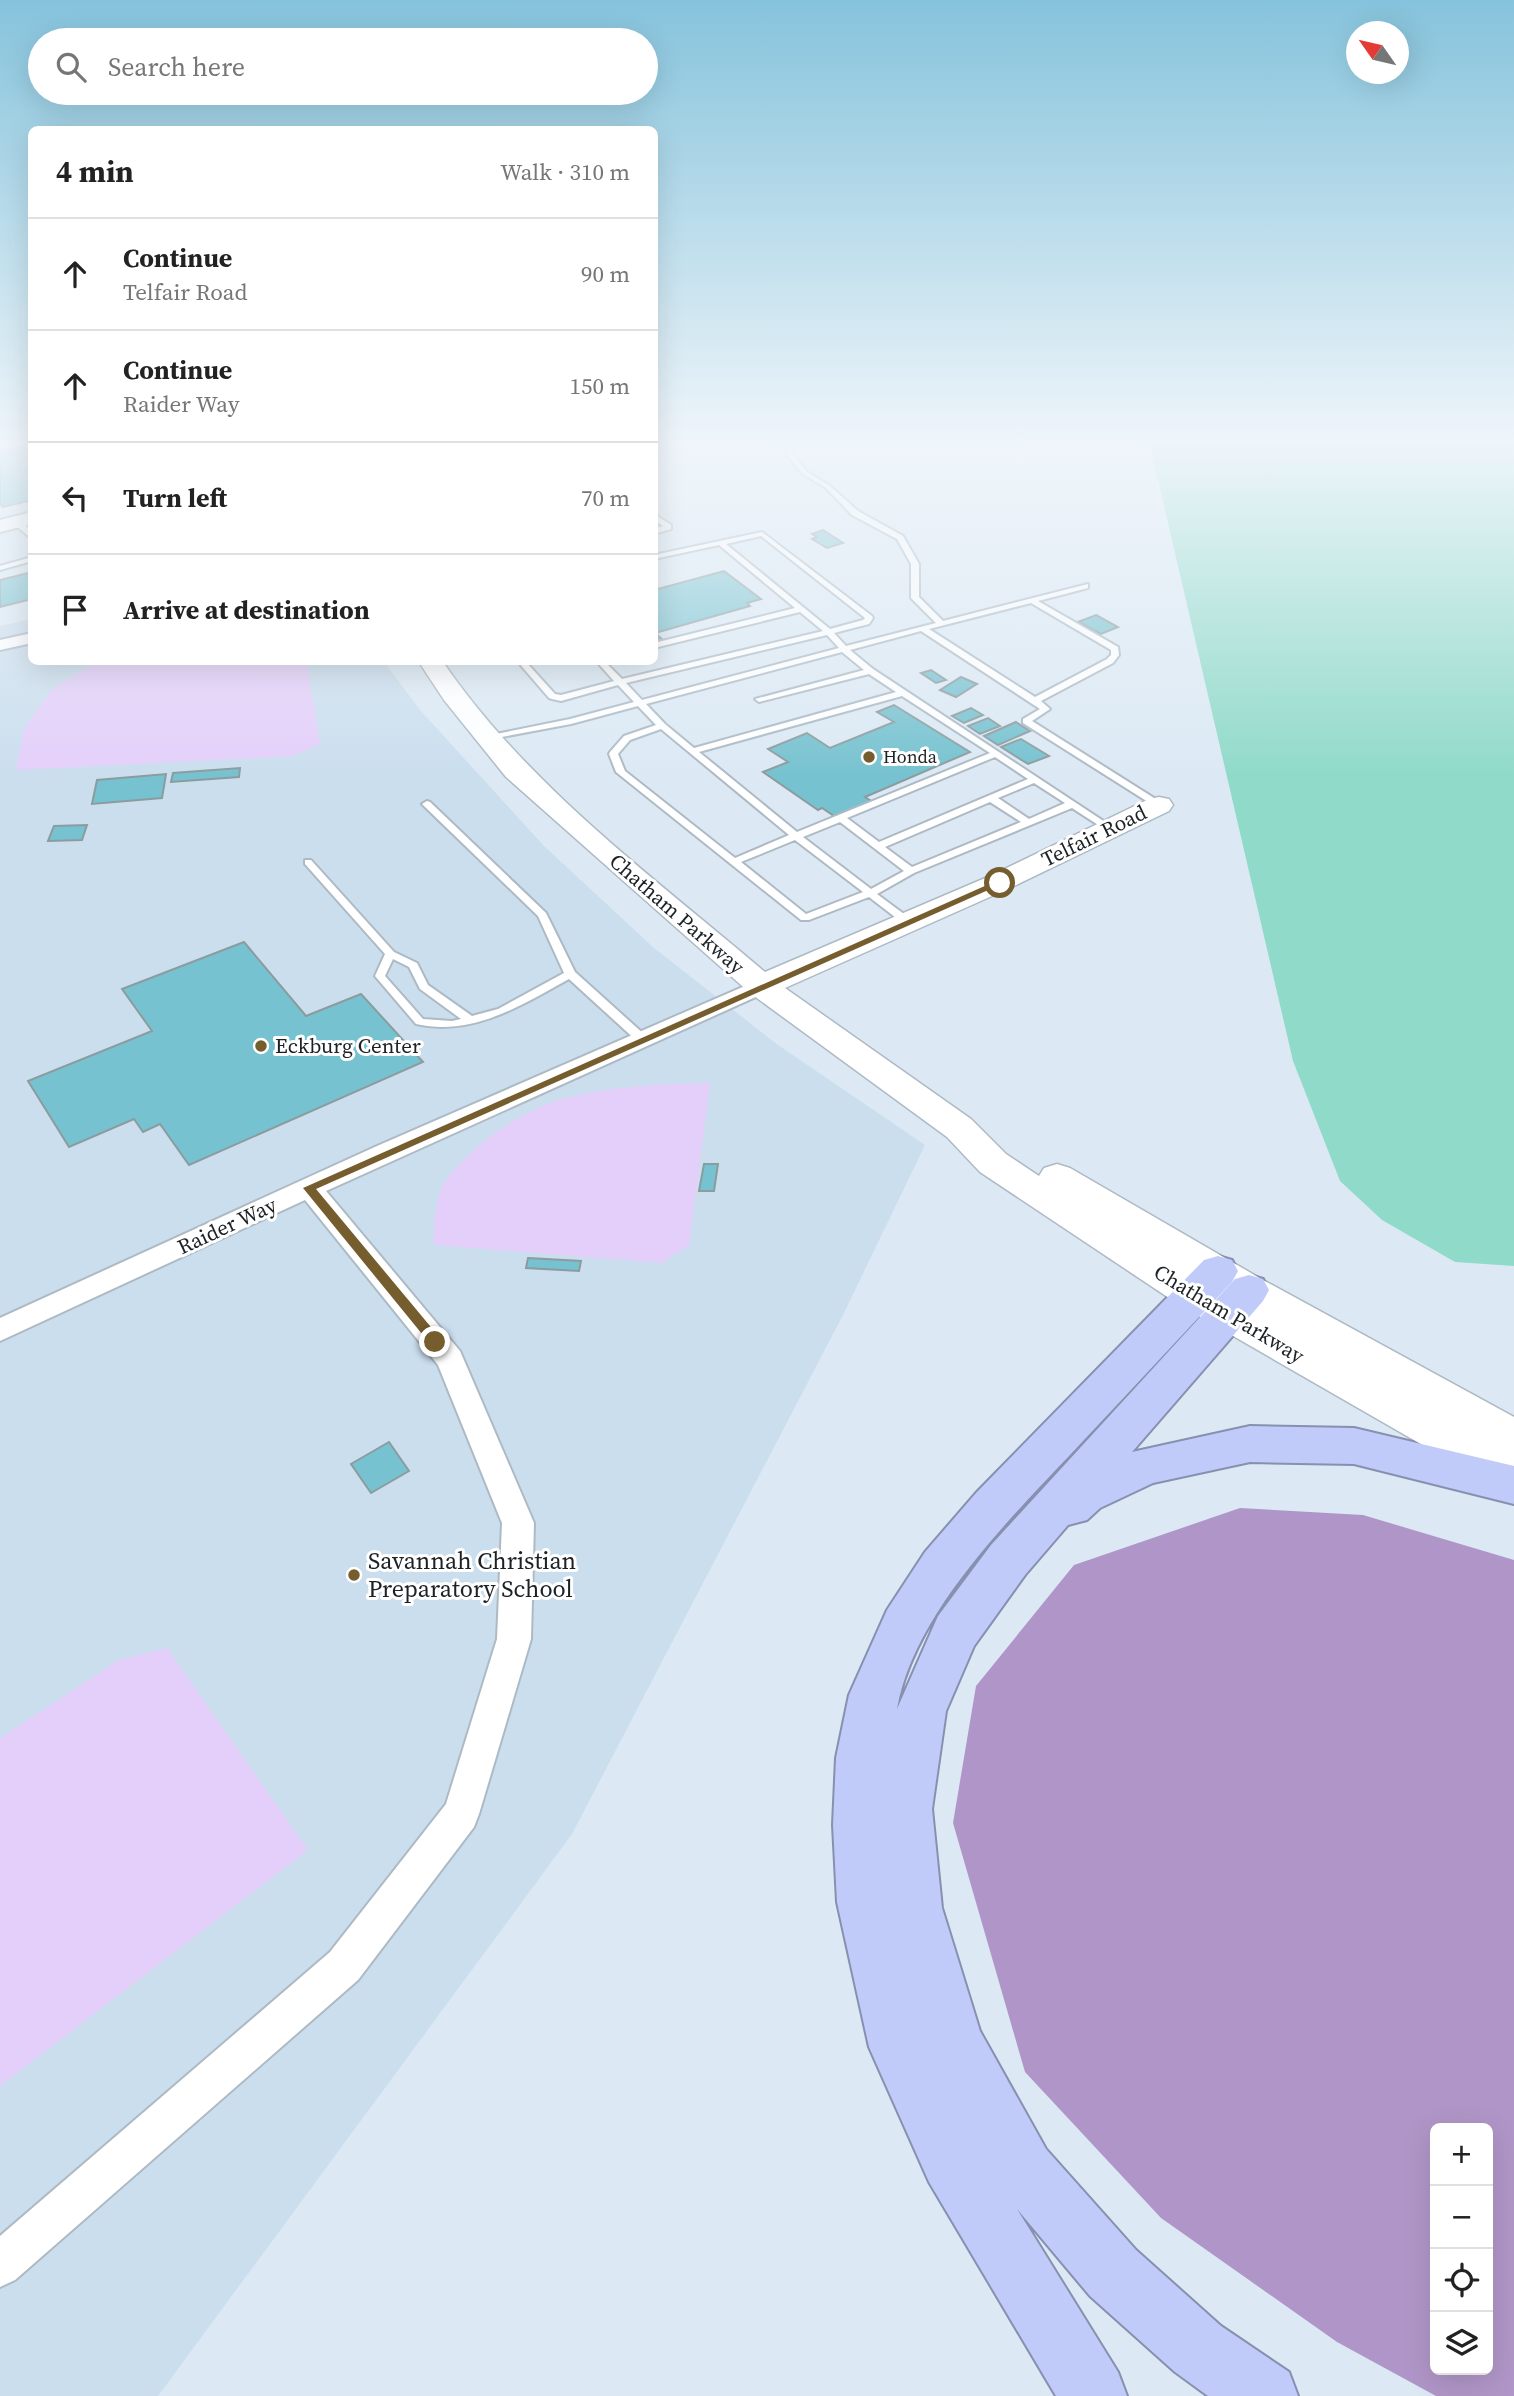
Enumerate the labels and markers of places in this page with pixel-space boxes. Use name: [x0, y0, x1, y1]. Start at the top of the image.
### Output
place label: Honda: [883, 744, 938, 769]
marker: Honda: [861, 749, 877, 765]
place label: Eckburg Center: [275, 1031, 421, 1060]
marker: Eckburg Center: [253, 1038, 269, 1054]
place label: Savannah Christian Preparatory School: [368, 1544, 576, 1605]
marker: Savannah Christian Preparatory School: [346, 1567, 362, 1583]

